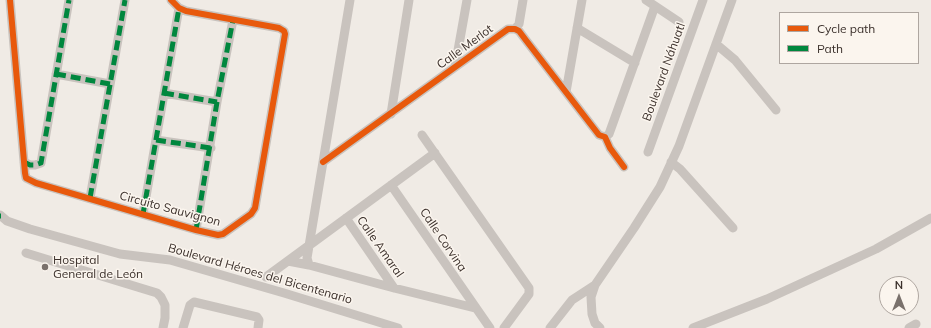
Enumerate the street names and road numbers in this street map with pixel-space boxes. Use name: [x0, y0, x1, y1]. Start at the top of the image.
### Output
street label: Boulevard Náhuatl: [640, 21, 688, 123]
street label: Calle Merlot: [434, 22, 496, 72]
street label: Circuito Sauvignon: [118, 189, 222, 229]
street label: Calle Corvina: [417, 206, 469, 274]
street label: Calle Amaral: [354, 214, 406, 280]
street label: Boulevard Héroes del Bicentenario: [166, 241, 354, 307]

